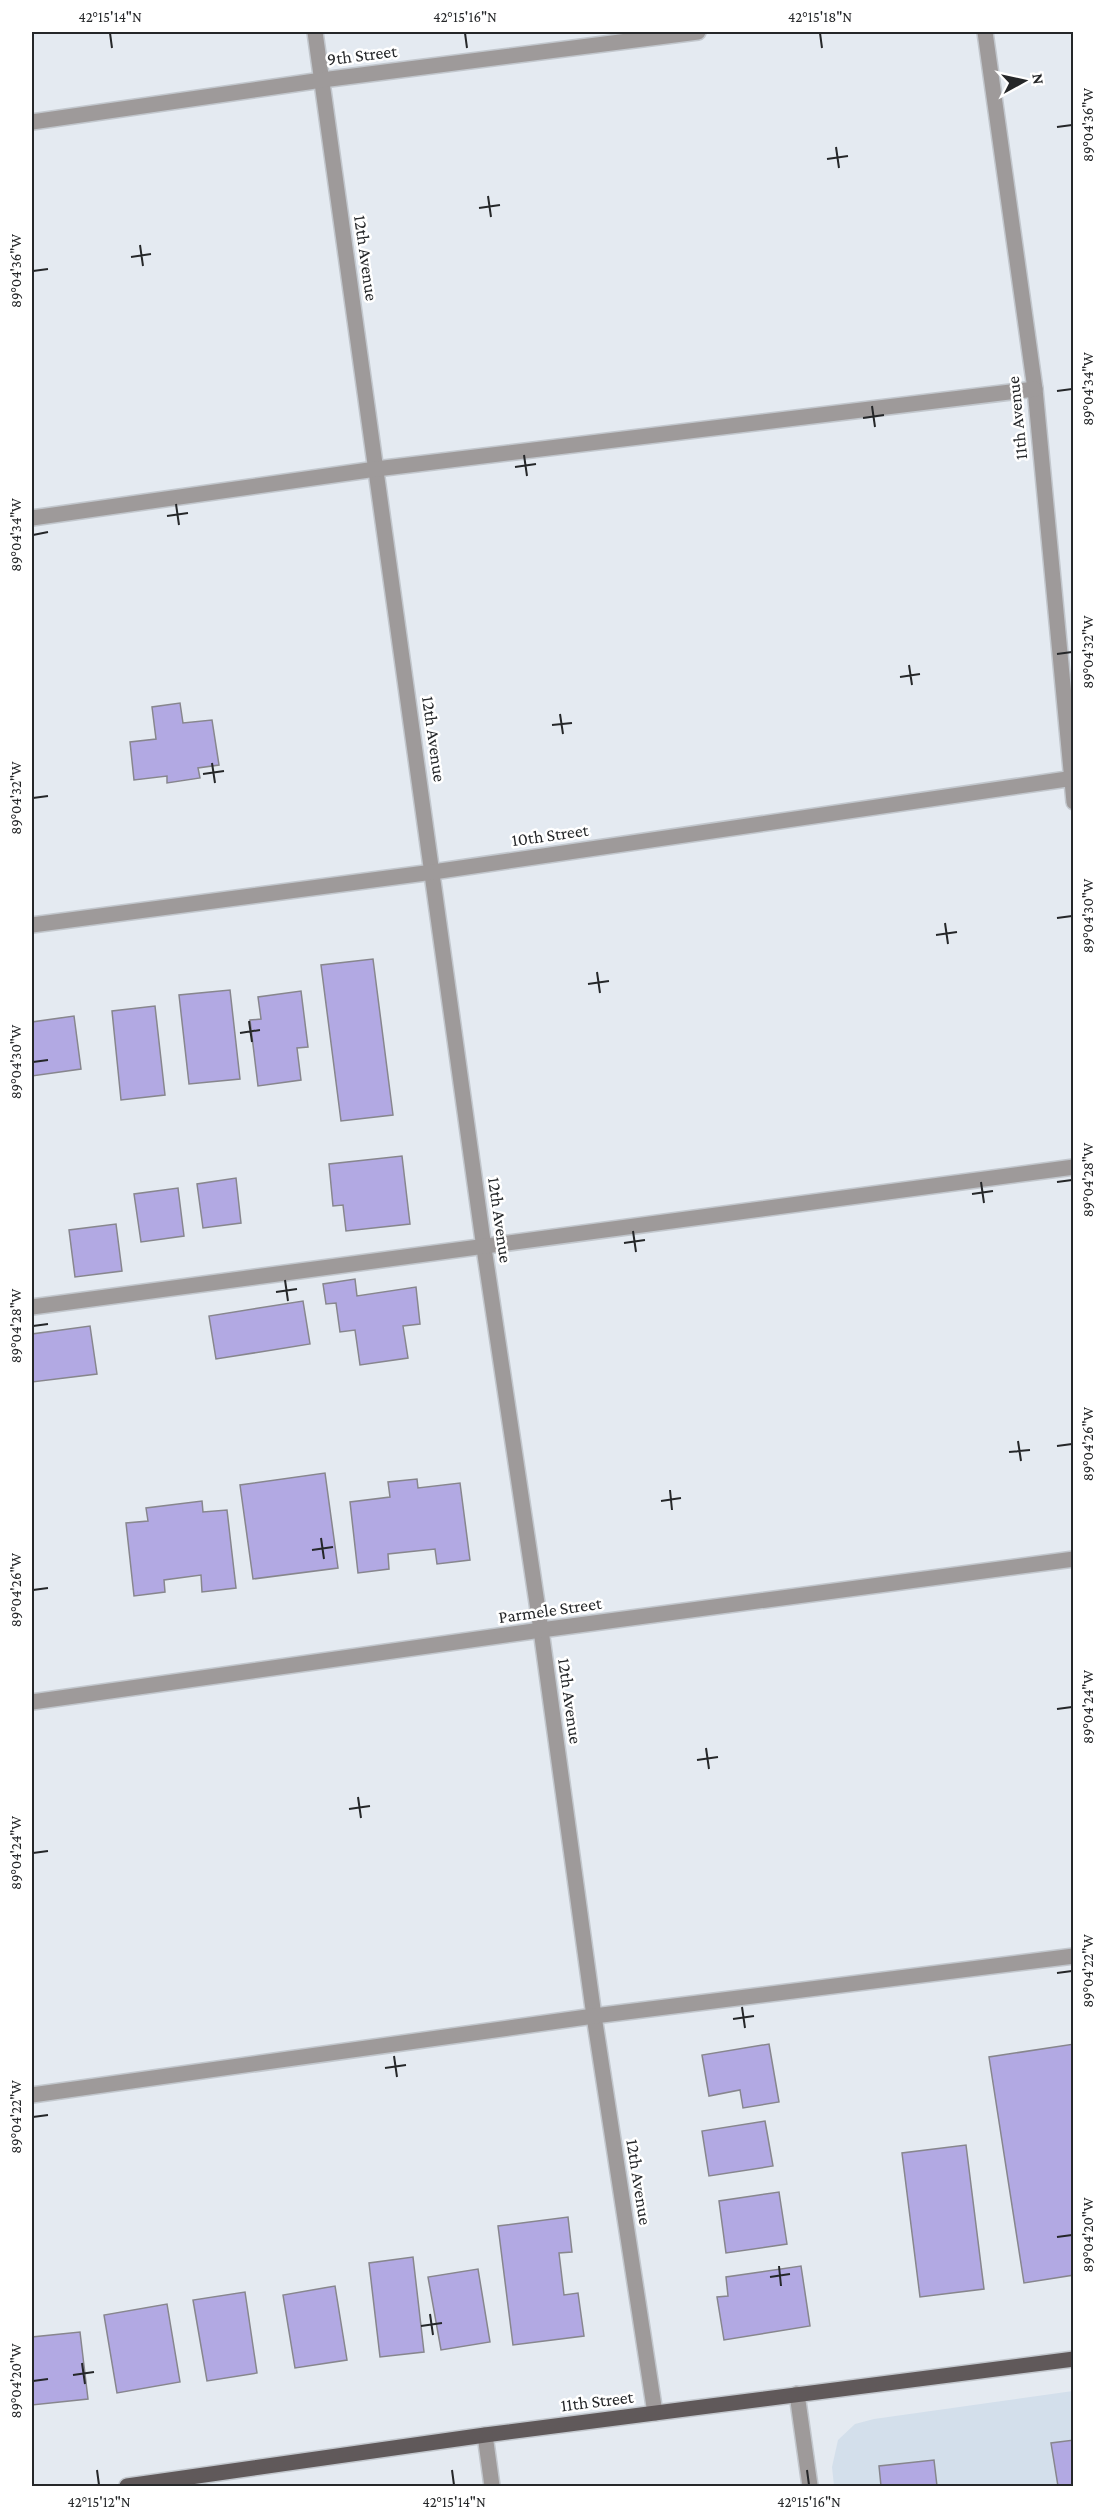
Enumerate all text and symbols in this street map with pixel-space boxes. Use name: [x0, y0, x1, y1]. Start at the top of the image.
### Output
text: 42°15'14"N: [78, 9, 142, 25]
text: 42°15'16"N: [433, 9, 497, 25]
text: 42°15'18"N: [788, 9, 852, 25]
street label: 9th Street: [326, 41, 399, 69]
north arrow: [994, 51, 1054, 111]
text: N: [1029, 72, 1048, 86]
text: 89°04'36"W: [1080, 88, 1096, 162]
street label: 12th Avenue: [350, 214, 382, 302]
text: 89°04'36"W: [8, 234, 24, 308]
text: 89°04'34"W: [1080, 352, 1096, 426]
street label: 11th Avenue: [1003, 375, 1031, 461]
text: 89°04'34"W: [8, 498, 24, 572]
text: 89°04'32"W: [1080, 615, 1096, 689]
street label: 12th Avenue: [418, 695, 450, 783]
text: 89°04'32"W: [8, 761, 24, 835]
street label: 10th Street: [510, 820, 591, 850]
text: 89°04'30"W: [1080, 878, 1096, 953]
text: 89°04'30"W: [8, 1024, 24, 1099]
text: 89°04'28"W: [1080, 1142, 1096, 1217]
street label: 12th Avenue: [484, 1176, 516, 1264]
text: 89°04'28"W: [8, 1288, 24, 1363]
text: 89°04'26"W: [1080, 1407, 1096, 1481]
text: 89°04'26"W: [8, 1553, 24, 1627]
street label: Parmele Street: [497, 1593, 604, 1627]
street label: 12th Avenue: [554, 1657, 586, 1745]
text: 89°04'24"W: [1080, 1670, 1096, 1744]
text: 89°04'24"W: [8, 1816, 24, 1890]
text: 89°04'22"W: [1080, 1934, 1096, 2008]
text: 89°04'22"W: [8, 2080, 24, 2154]
street label: 12th Avenue: [622, 2138, 656, 2226]
text: 89°04'20"W: [1080, 2197, 1096, 2273]
text: 89°04'20"W: [8, 2343, 24, 2419]
street label: 11th Street: [559, 2386, 636, 2415]
text: 42°15'12"N: [67, 2494, 131, 2510]
text: 42°15'14"N: [422, 2494, 486, 2510]
text: 42°15'16"N: [777, 2494, 841, 2510]

